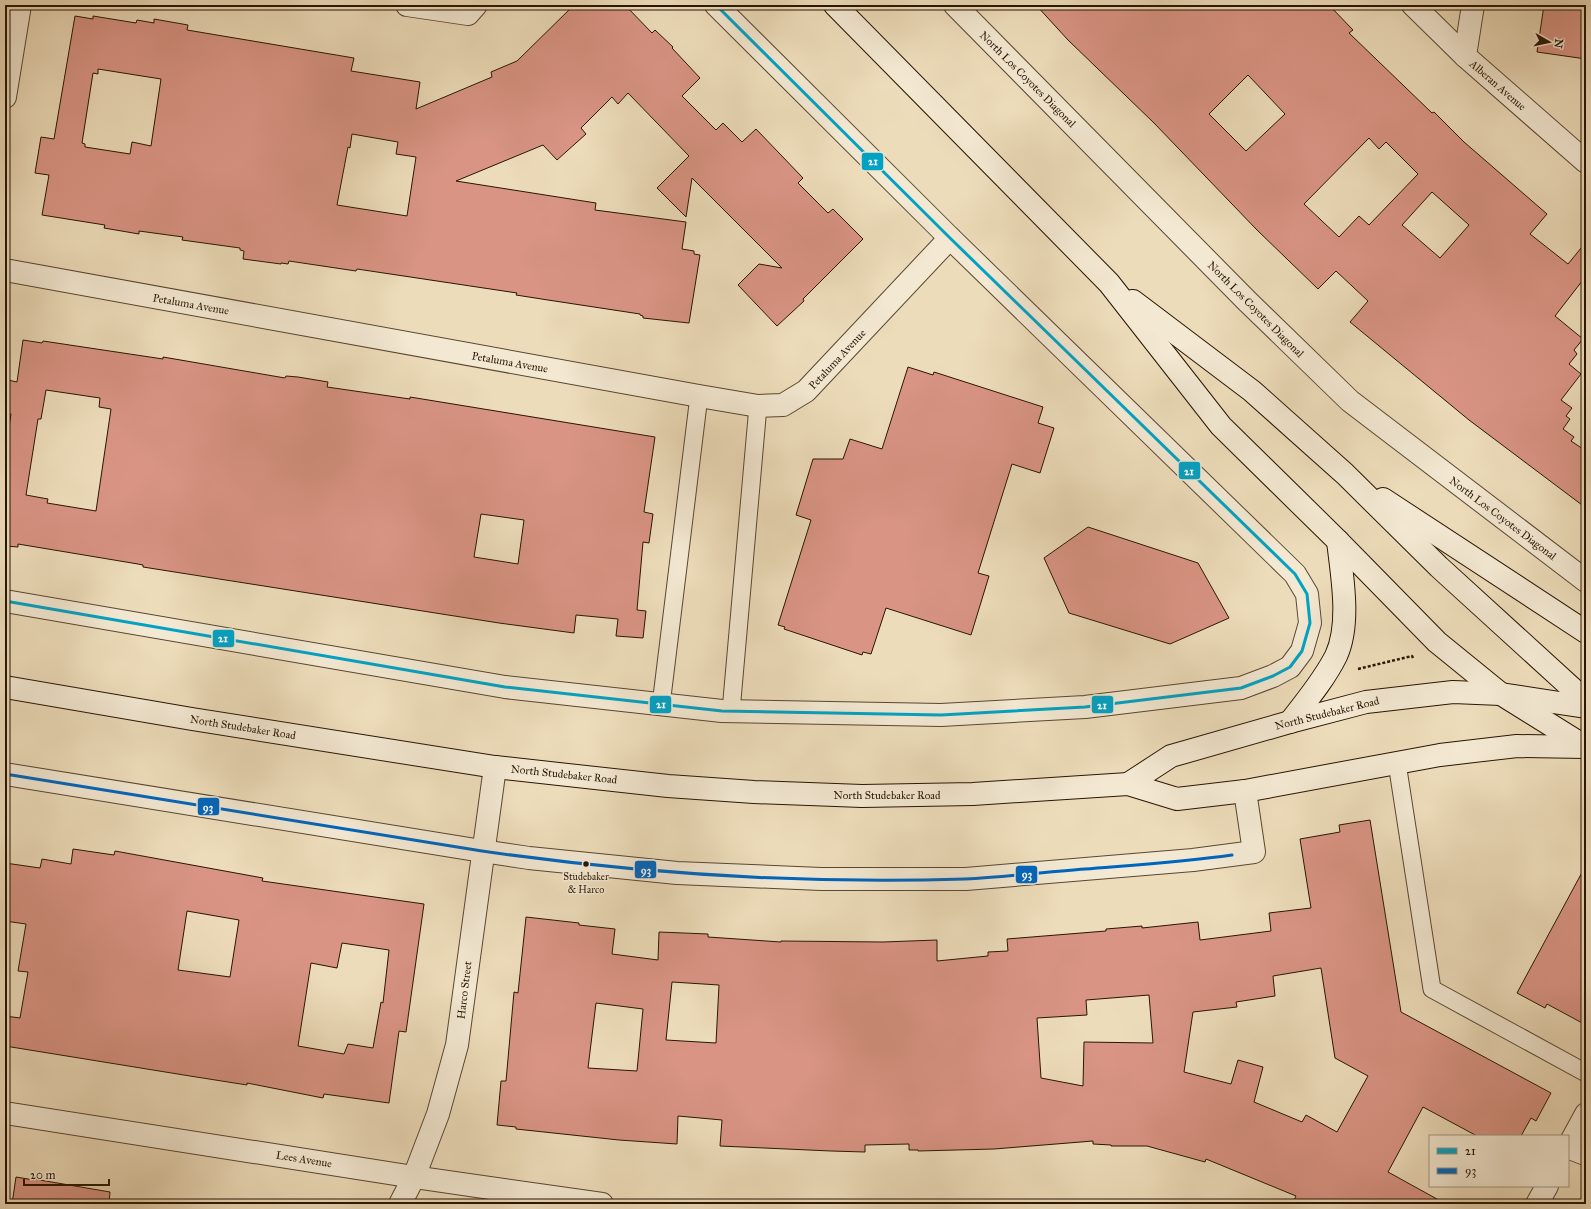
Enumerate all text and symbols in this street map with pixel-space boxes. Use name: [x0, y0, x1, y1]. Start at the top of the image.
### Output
north arrow: [1529, 22, 1569, 62]
street label: North Los Coyotes Diagonal: [977, 29, 1078, 130]
text: N: [1551, 38, 1566, 50]
street label: Alberan Avenue: [1466, 57, 1529, 114]
line badge: 21: [861, 152, 884, 171]
text: 21: [868, 155, 879, 168]
street label: North Los Coyotes Diagonal: [1205, 259, 1306, 360]
street label: Petaluma Avenue: [152, 291, 230, 318]
street label: Petaluma Avenue: [806, 326, 869, 392]
street label: Petaluma Avenue: [471, 349, 549, 376]
line badge: 21: [1178, 461, 1201, 480]
text: 21: [1184, 465, 1195, 478]
street label: North Los Coyotes Diagonal: [1447, 474, 1559, 563]
line badge: 21: [212, 629, 235, 648]
text: 21: [218, 632, 229, 645]
street label: North Studebaker Road: [1274, 694, 1381, 733]
line badge: 21: [649, 695, 672, 714]
line badge: 21: [1091, 695, 1114, 714]
text: 21: [656, 698, 667, 711]
text: 21: [1097, 699, 1108, 712]
street label: North Studebaker Road: [189, 713, 297, 742]
street label: North Studebaker Road: [510, 762, 618, 787]
street label: North Studebaker Road: [834, 789, 941, 802]
line badge: 93: [197, 797, 220, 816]
text: 93: [203, 801, 213, 815]
marker: Studebaker & Harco: [581, 859, 591, 869]
line badge: 93: [634, 860, 657, 879]
text: 93: [641, 864, 651, 878]
line badge: 93: [1015, 865, 1038, 884]
text: 93: [1022, 868, 1032, 882]
place label: Studebaker & Harco: [563, 871, 609, 896]
street label: Harco Street: [454, 960, 475, 1020]
legend: [1429, 1135, 1569, 1187]
text: 21: [1465, 1144, 1476, 1158]
street label: Lees Avenue: [275, 1149, 333, 1170]
scale bar: [24, 1161, 109, 1187]
text: 93: [1465, 1164, 1476, 1178]
text: 20 m: [30, 1168, 56, 1182]

